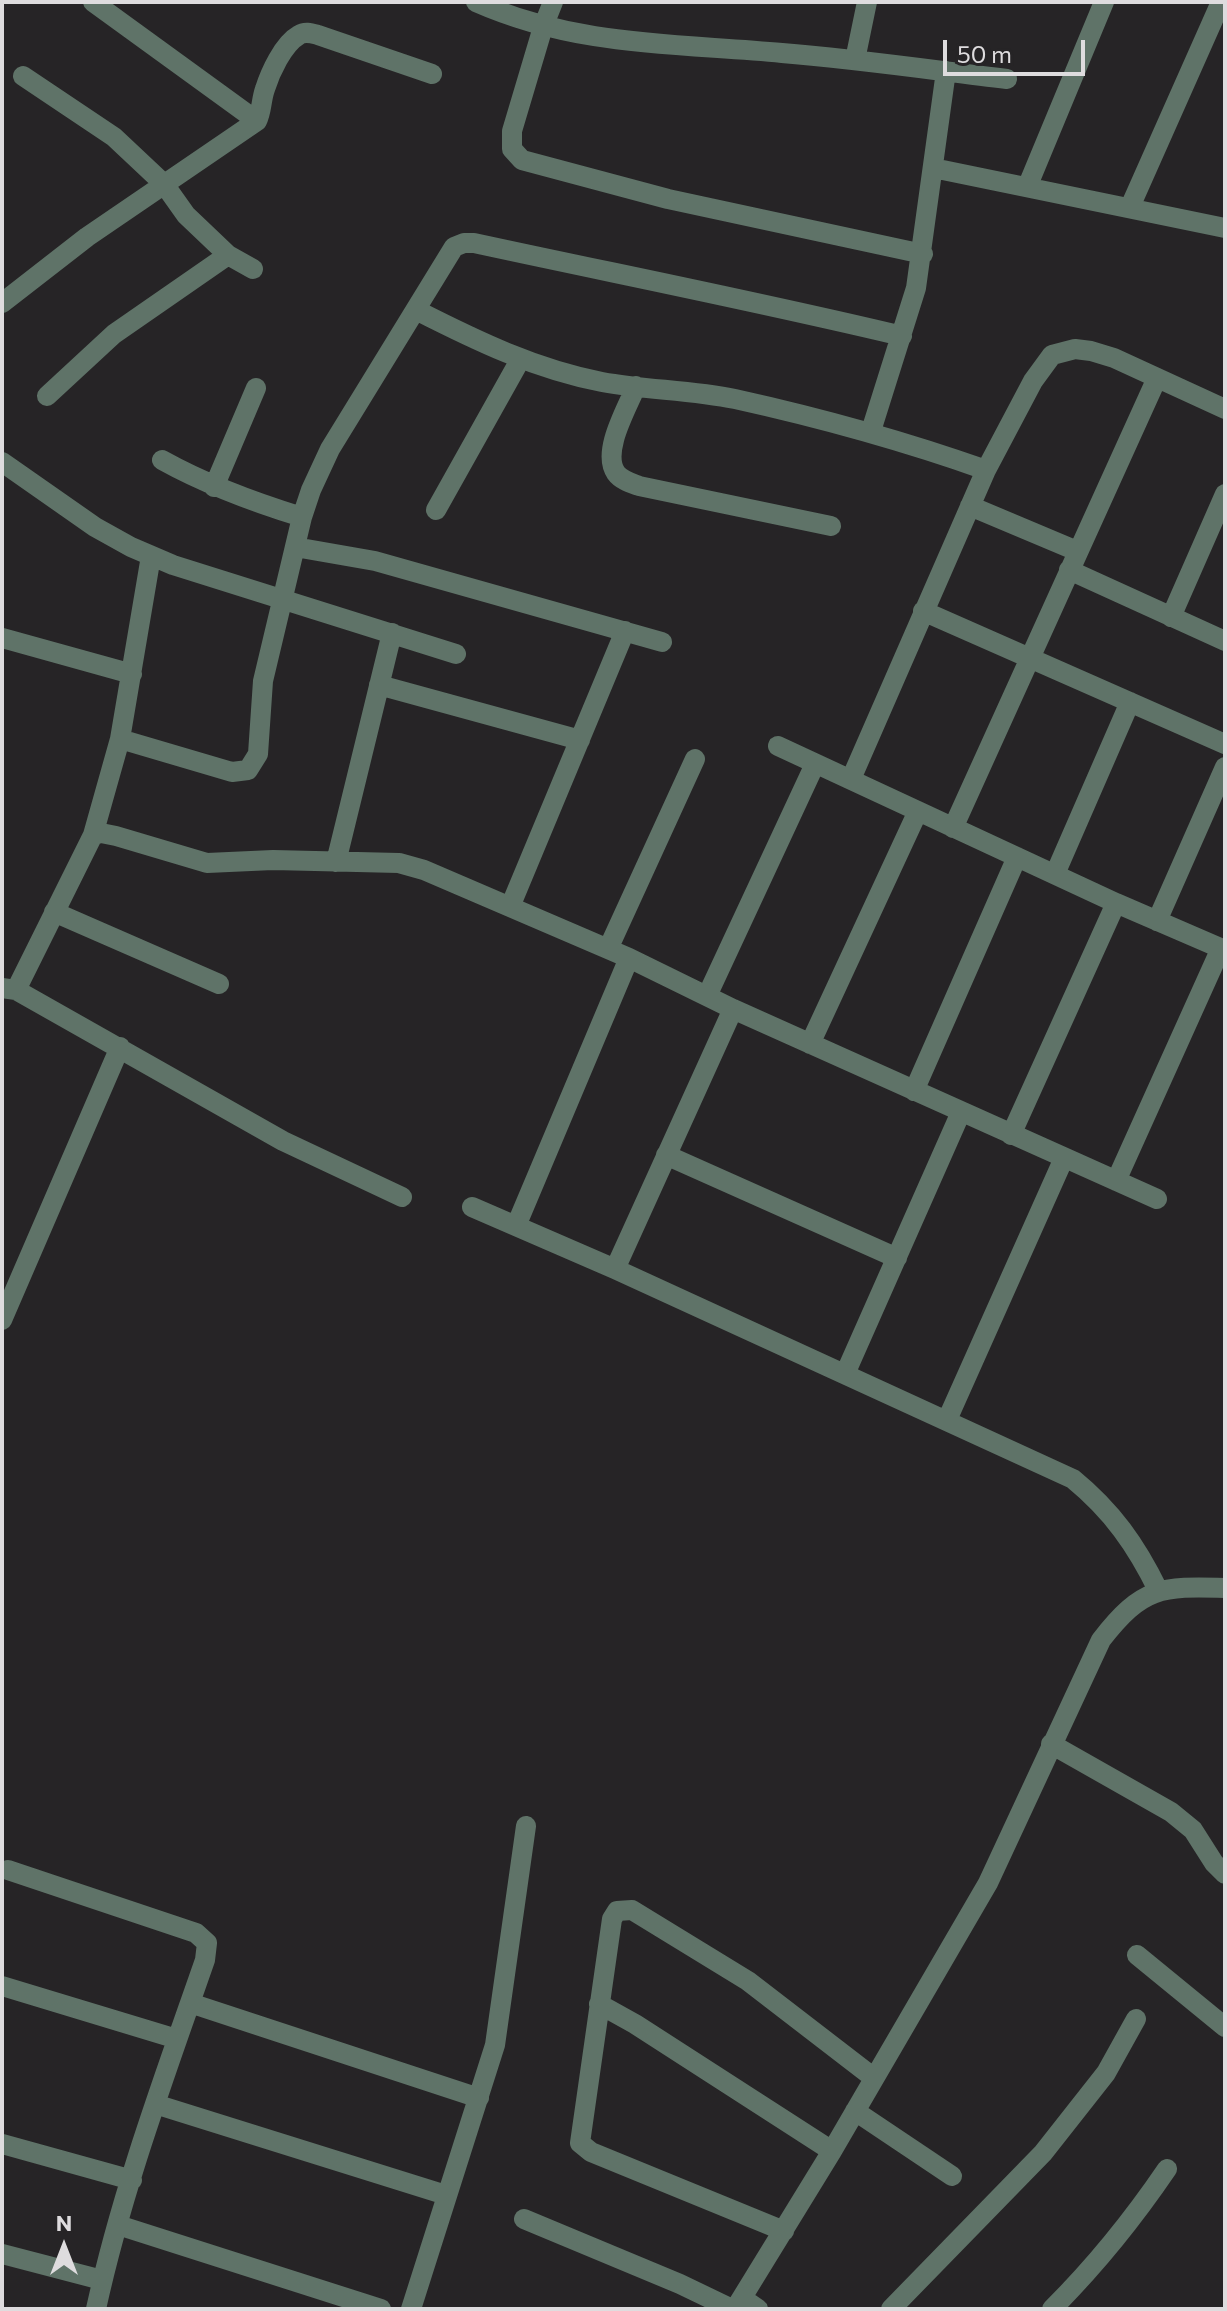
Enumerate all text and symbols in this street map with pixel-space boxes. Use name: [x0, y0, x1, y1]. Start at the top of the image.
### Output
scale bar: [947, 24, 1089, 74]
text: 50 m: [957, 39, 1012, 68]
north arrow: [24, 2207, 104, 2287]
text: N: [56, 2209, 72, 2236]

